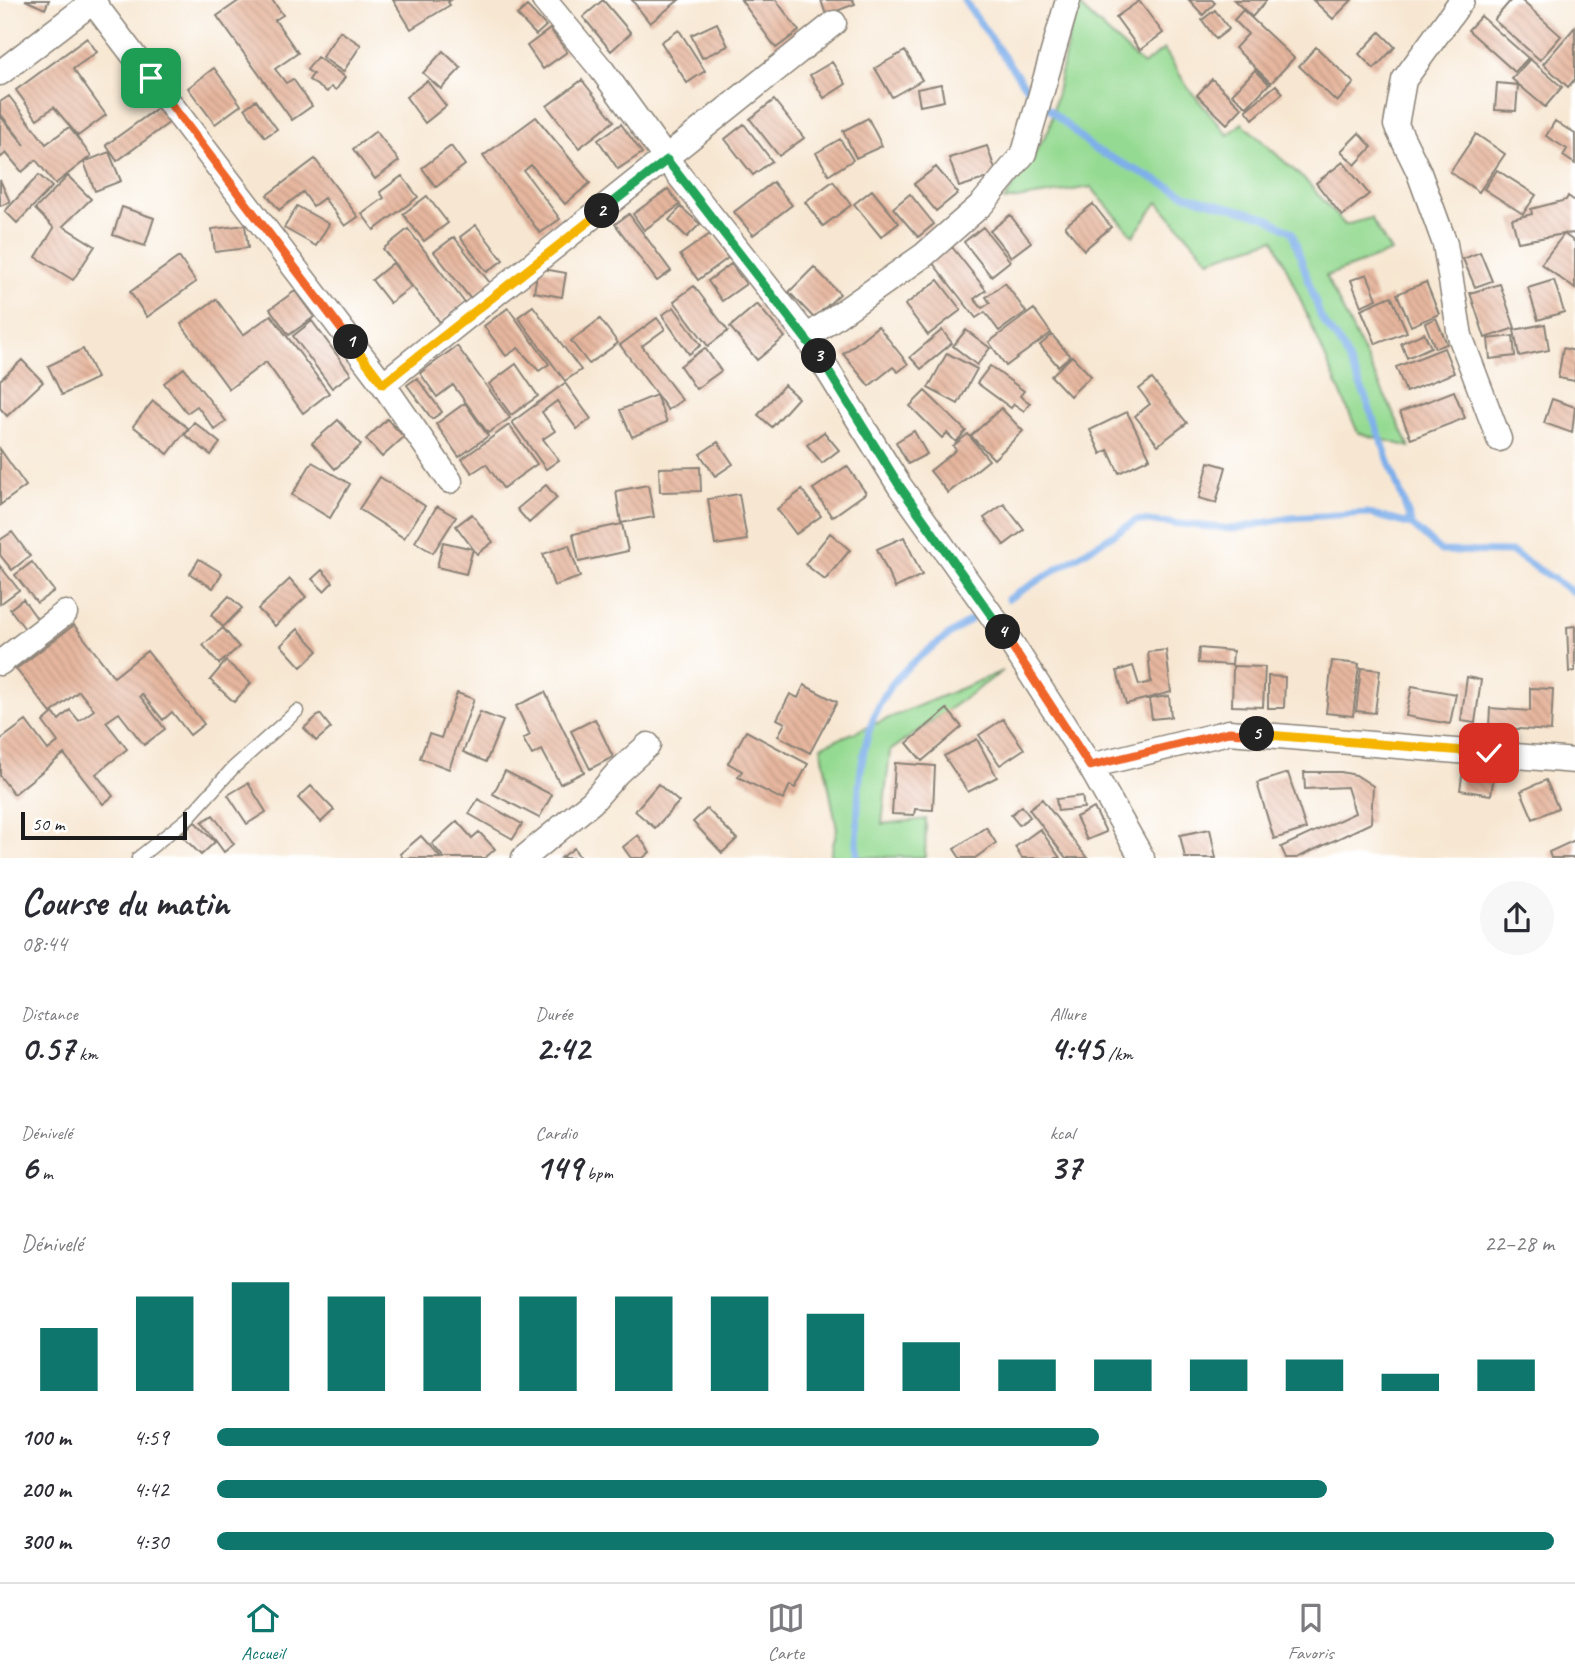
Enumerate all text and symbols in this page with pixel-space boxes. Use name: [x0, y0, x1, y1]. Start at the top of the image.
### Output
pin: [121, 48, 181, 108]
icon: arrive: [132, 59, 170, 97]
pin: 2: [584, 194, 620, 228]
text: 2: [597, 198, 606, 222]
pin: 1: [334, 324, 368, 360]
text: 1: [346, 329, 355, 353]
pin: 3: [802, 338, 836, 374]
text: 3: [814, 343, 823, 367]
pin: 4: [986, 614, 1020, 650]
text: 4: [998, 619, 1007, 643]
pin: 5: [1240, 716, 1274, 752]
text: 5: [1252, 721, 1261, 745]
pin: [1459, 723, 1519, 783]
icon: check: [1470, 734, 1508, 772]
scale bar: [21, 808, 187, 840]
text: 50 m: [32, 812, 64, 836]
text: Course du matin: [21, 879, 229, 926]
button: share: [1480, 881, 1554, 955]
text: 08:44: [21, 929, 67, 958]
text: Distance: [21, 1002, 78, 1026]
text: Durée: [535, 1002, 573, 1026]
text: Allure: [1050, 1002, 1086, 1026]
text: 0.57: [21, 1026, 74, 1071]
text: 2:42: [535, 1026, 590, 1071]
text: 4:45: [1050, 1026, 1103, 1071]
text: km: [74, 1042, 98, 1066]
text: /km: [1103, 1042, 1133, 1066]
text: Dénivelé: [21, 1121, 72, 1145]
text: Cardio: [535, 1121, 577, 1145]
text: kcal: [1050, 1121, 1075, 1145]
text: 6: [21, 1145, 38, 1190]
text: 149: [535, 1145, 582, 1190]
text: 37: [1050, 1145, 1081, 1190]
text: m: [38, 1161, 53, 1185]
text: bpm: [582, 1161, 613, 1185]
text: Dénivelé: [21, 1229, 83, 1258]
text: 22–28 m: [1484, 1229, 1554, 1258]
text: 100 m: [21, 1423, 71, 1452]
text: 4:59: [133, 1423, 169, 1452]
text: 200 m: [21, 1475, 71, 1504]
text: 4:42: [133, 1475, 169, 1504]
text: 300 m: [21, 1527, 71, 1556]
text: 4:30: [133, 1527, 169, 1556]
tab: Accueil: [241, 1599, 284, 1665]
tab: Carte: [767, 1599, 805, 1665]
tab: Favoris: [1288, 1599, 1334, 1665]

